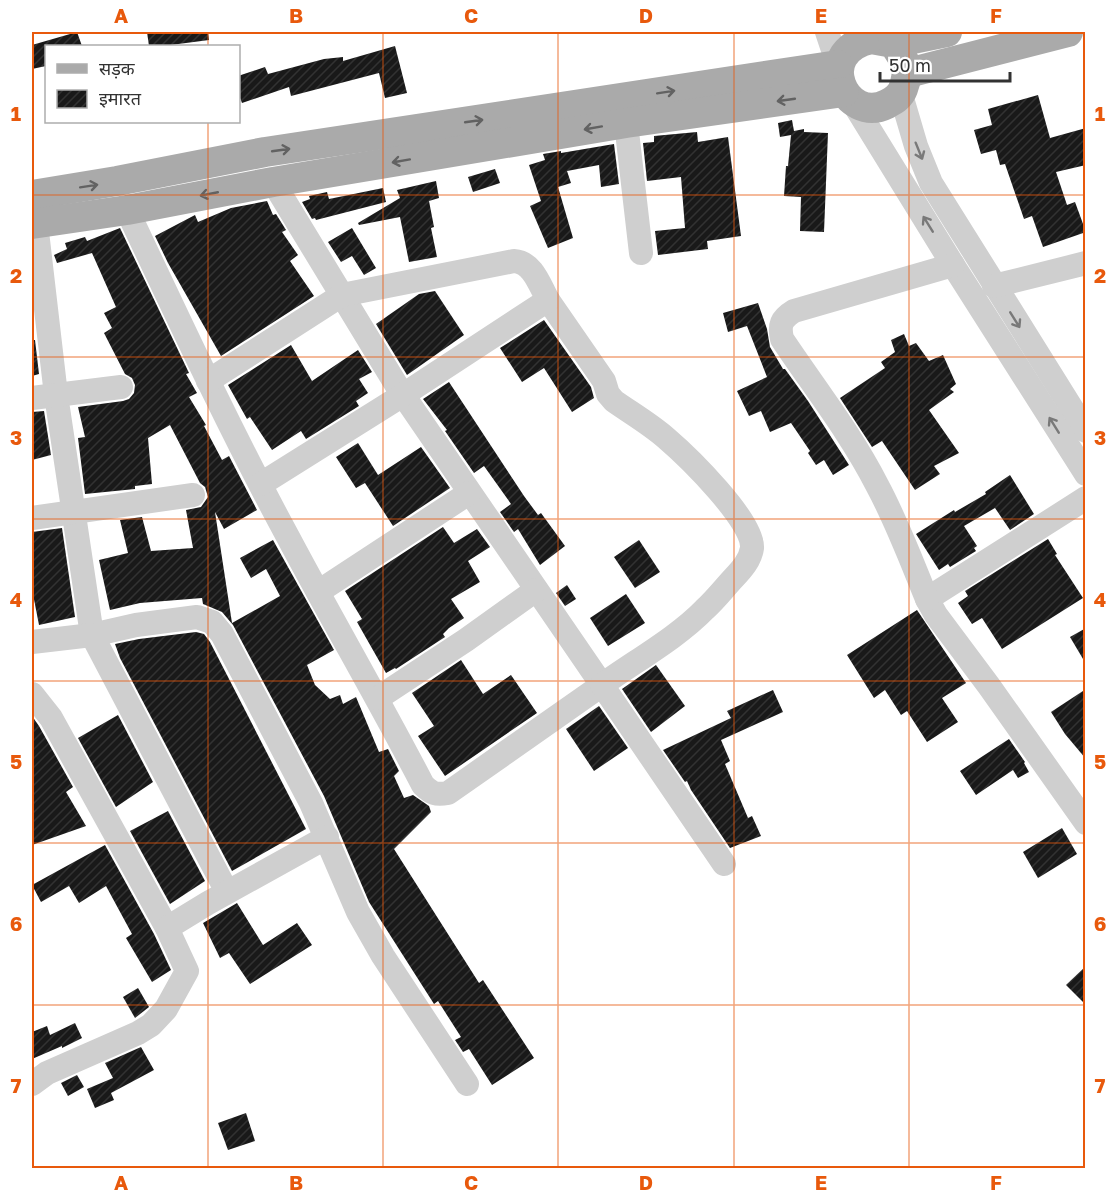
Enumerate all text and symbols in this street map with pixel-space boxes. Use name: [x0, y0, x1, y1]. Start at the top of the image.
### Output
text: A: [114, 3, 128, 27]
text: B: [289, 3, 303, 27]
text: C: [464, 3, 478, 27]
text: D: [639, 3, 653, 27]
text: E: [815, 3, 827, 27]
text: F: [990, 3, 1002, 27]
legend: [45, 45, 240, 123]
scale bar: [880, 45, 1010, 83]
text: 50 m: [889, 54, 931, 76]
text: सड़क: [99, 57, 136, 79]
one-way arrow: [656, 86, 676, 97]
text: इमारत: [99, 87, 142, 109]
one-way arrow: [777, 94, 796, 105]
text: 1: [11, 101, 21, 125]
text: 1: [1095, 101, 1105, 125]
one-way arrow: [463, 115, 483, 126]
one-way arrow: [584, 123, 603, 134]
one-way arrow: [914, 141, 925, 159]
one-way arrow: [270, 144, 290, 155]
one-way arrow: [391, 155, 411, 166]
one-way arrow: [79, 180, 99, 191]
one-way arrow: [199, 189, 219, 200]
one-way arrow: [921, 216, 933, 233]
text: 2: [10, 263, 22, 287]
text: 2: [1094, 263, 1106, 287]
one-way arrow: [1009, 311, 1022, 328]
one-way arrow: [1048, 417, 1060, 434]
text: 3: [10, 425, 22, 449]
text: 3: [1094, 425, 1106, 449]
text: 4: [10, 587, 22, 611]
text: 4: [1094, 587, 1106, 611]
text: 5: [10, 749, 22, 773]
text: 5: [1094, 749, 1106, 773]
text: 6: [10, 911, 22, 935]
text: 6: [1094, 911, 1106, 935]
text: 7: [11, 1073, 22, 1097]
text: 7: [1095, 1073, 1106, 1097]
text: A: [114, 1170, 128, 1194]
text: B: [289, 1170, 303, 1194]
text: C: [464, 1170, 478, 1194]
text: D: [639, 1170, 653, 1194]
text: E: [815, 1170, 827, 1194]
text: F: [990, 1170, 1002, 1194]

